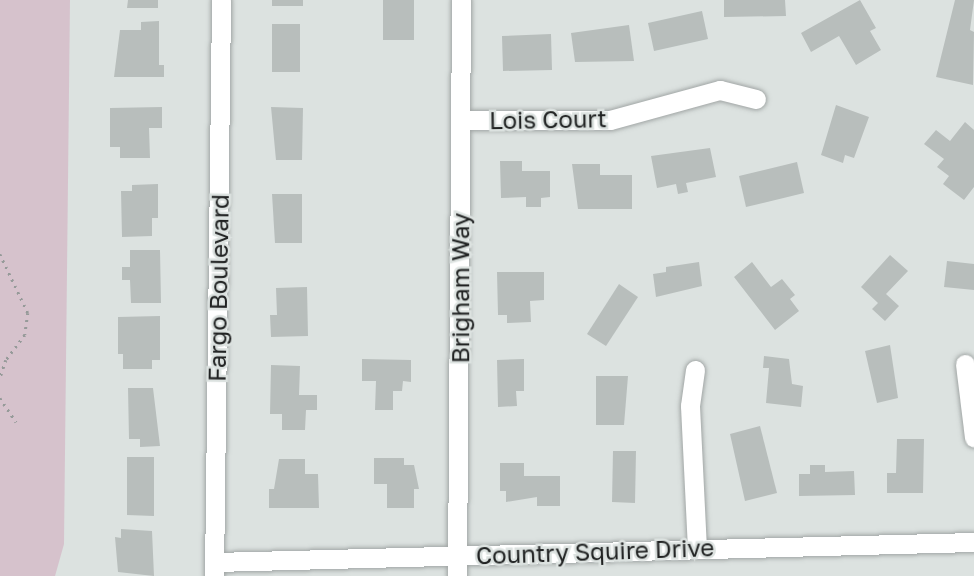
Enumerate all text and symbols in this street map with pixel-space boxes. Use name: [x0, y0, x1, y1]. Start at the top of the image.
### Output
street label: Lois Court: [489, 104, 607, 134]
street label: Fargo Boulevard: [202, 194, 234, 382]
street label: Brigham Way: [446, 213, 474, 363]
street label: Country Squire Drive: [475, 532, 715, 570]

